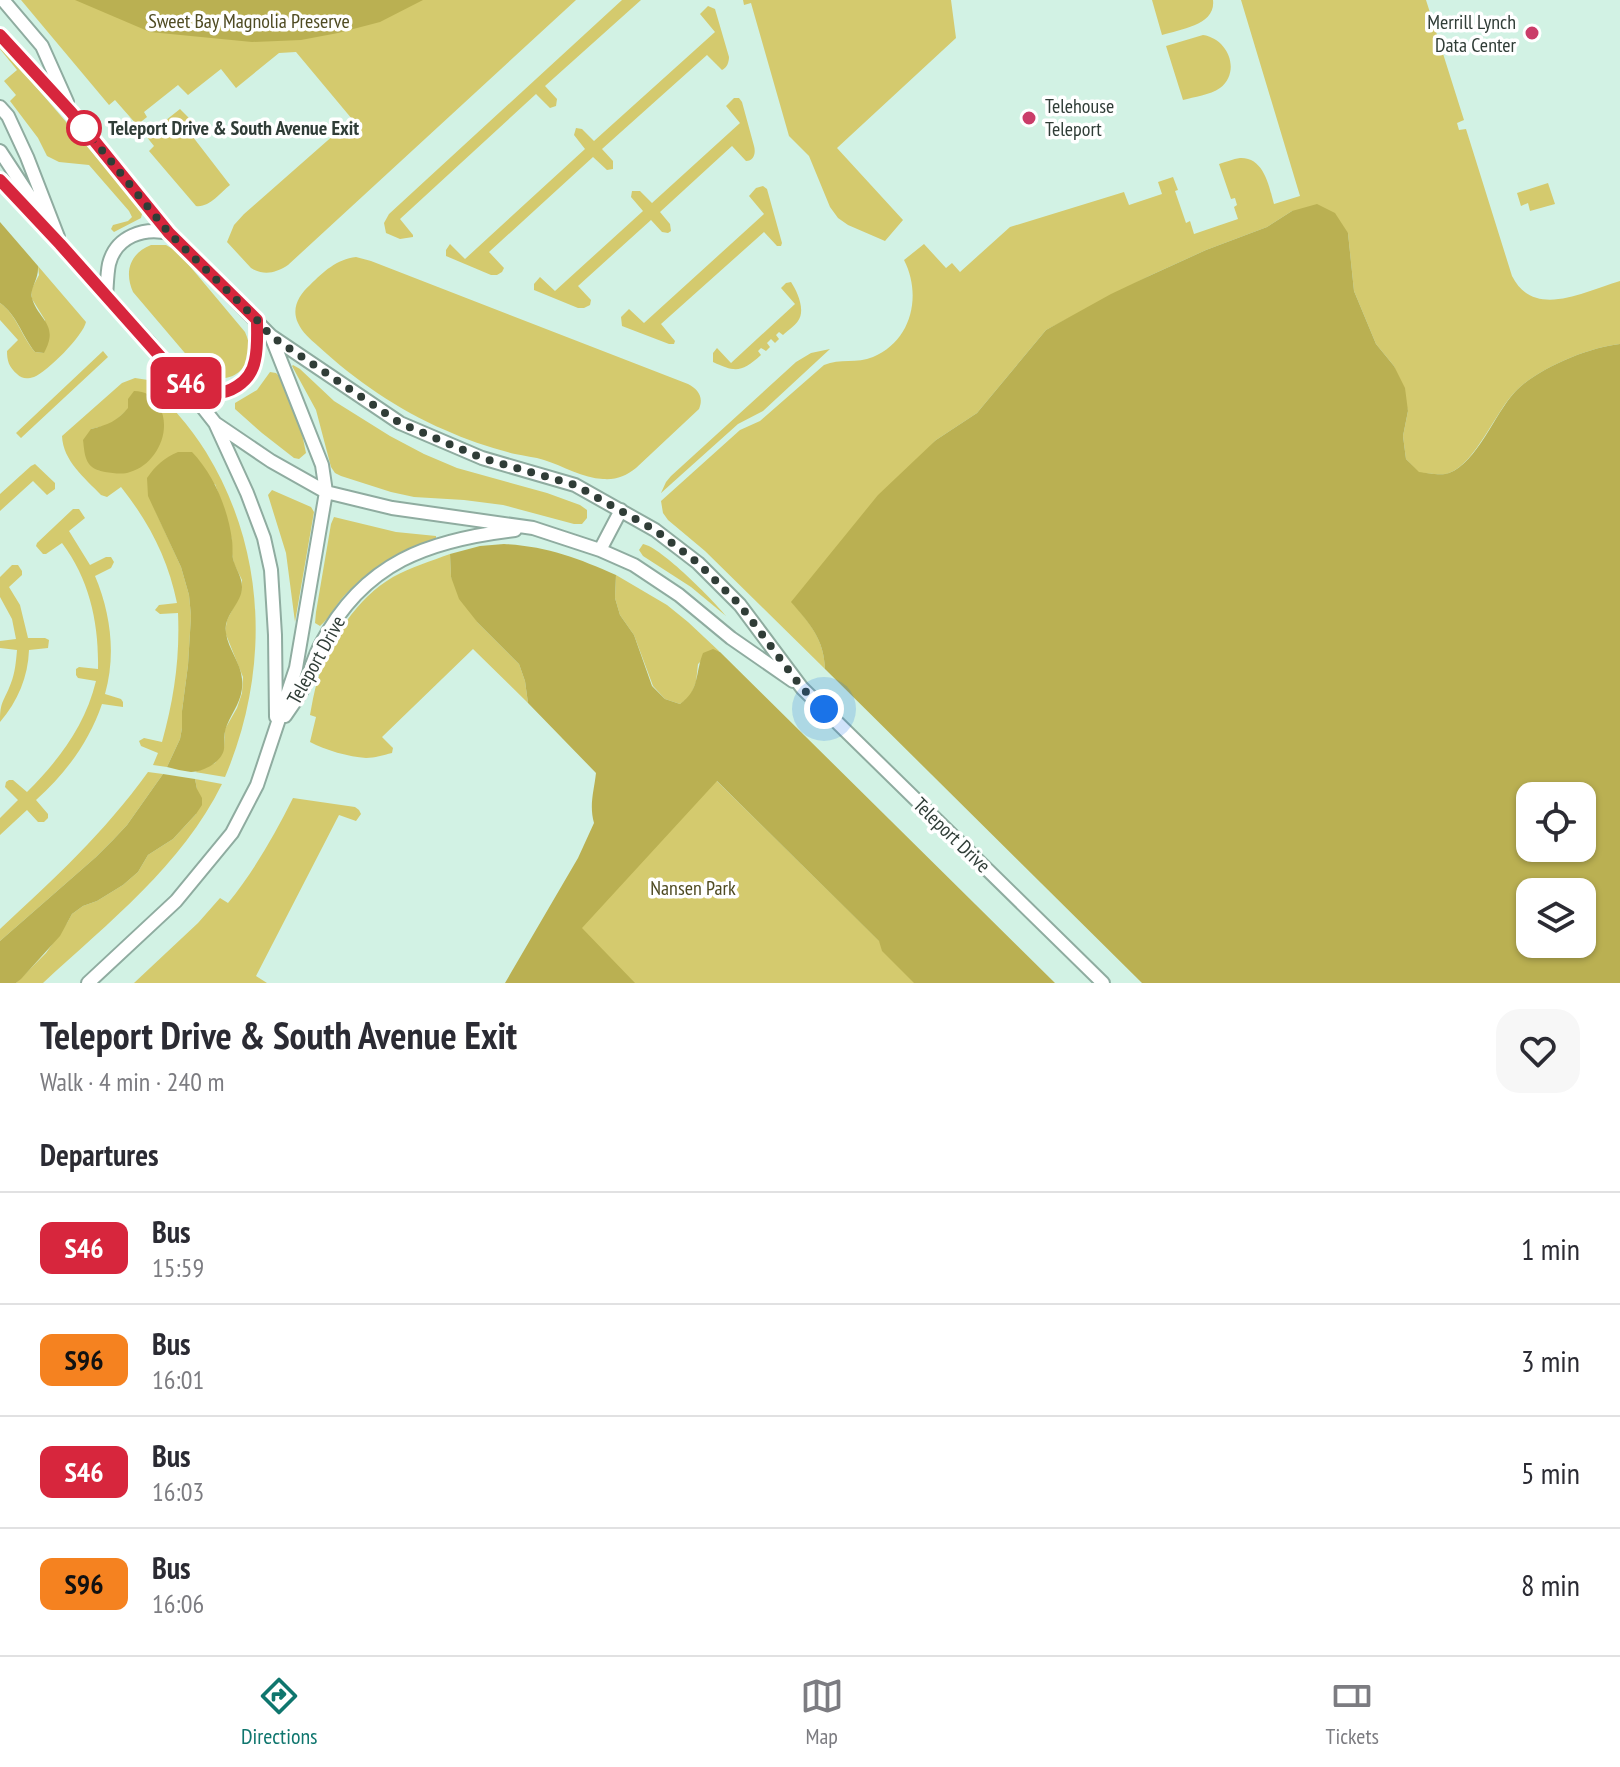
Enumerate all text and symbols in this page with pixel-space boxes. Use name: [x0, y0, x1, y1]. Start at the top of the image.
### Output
park label: Sweet Bay Magnolia Preserve: [148, 8, 350, 34]
place label: Merrill Lynch Data Center: [1427, 9, 1517, 58]
marker: Merrill Lynch Data Center: [1523, 24, 1541, 42]
place label: Telehouse Teleport: [1045, 93, 1114, 142]
marker: Telehouse Teleport: [1020, 109, 1038, 127]
marker: Teleport Drive & South Avenue Exit: [67, 111, 101, 145]
place label: Teleport Drive & South Avenue Exit: [108, 115, 359, 141]
line badge: S46: [140, 357, 232, 409]
text: S46: [166, 364, 206, 401]
street label: Teleport Drive: [281, 611, 351, 709]
your location: [804, 689, 844, 729]
map controls: [1516, 782, 1596, 958]
button: locate: [1516, 782, 1596, 862]
street label: Teleport Drive: [908, 792, 996, 878]
park label: Nansen Park: [650, 875, 736, 901]
button: layers: [1516, 878, 1596, 958]
button: heart: [1496, 1009, 1580, 1093]
text: Teleport Drive & South Avenue Exit: [40, 1010, 517, 1059]
text: Walk · 4 min · 240 m: [40, 1065, 224, 1098]
text: Departures: [40, 1135, 158, 1174]
text: Bus: [152, 1212, 191, 1251]
text: S46: [64, 1229, 104, 1266]
text: 1 min: [1521, 1229, 1580, 1268]
text: 15:59: [152, 1251, 204, 1284]
text: Bus: [152, 1324, 191, 1363]
text: S96: [64, 1341, 104, 1378]
text: 3 min: [1521, 1341, 1580, 1380]
text: 16:01: [152, 1363, 204, 1396]
text: Bus: [152, 1436, 191, 1475]
text: S46: [64, 1453, 104, 1490]
text: 5 min: [1521, 1453, 1580, 1492]
text: 16:03: [152, 1475, 204, 1508]
text: Bus: [152, 1548, 191, 1587]
text: S96: [64, 1565, 104, 1602]
text: 8 min: [1521, 1565, 1580, 1604]
text: 16:06: [152, 1587, 204, 1620]
tab: Directions: [241, 1674, 318, 1750]
tab: Map: [800, 1674, 844, 1750]
tab: Tickets: [1326, 1674, 1379, 1750]

